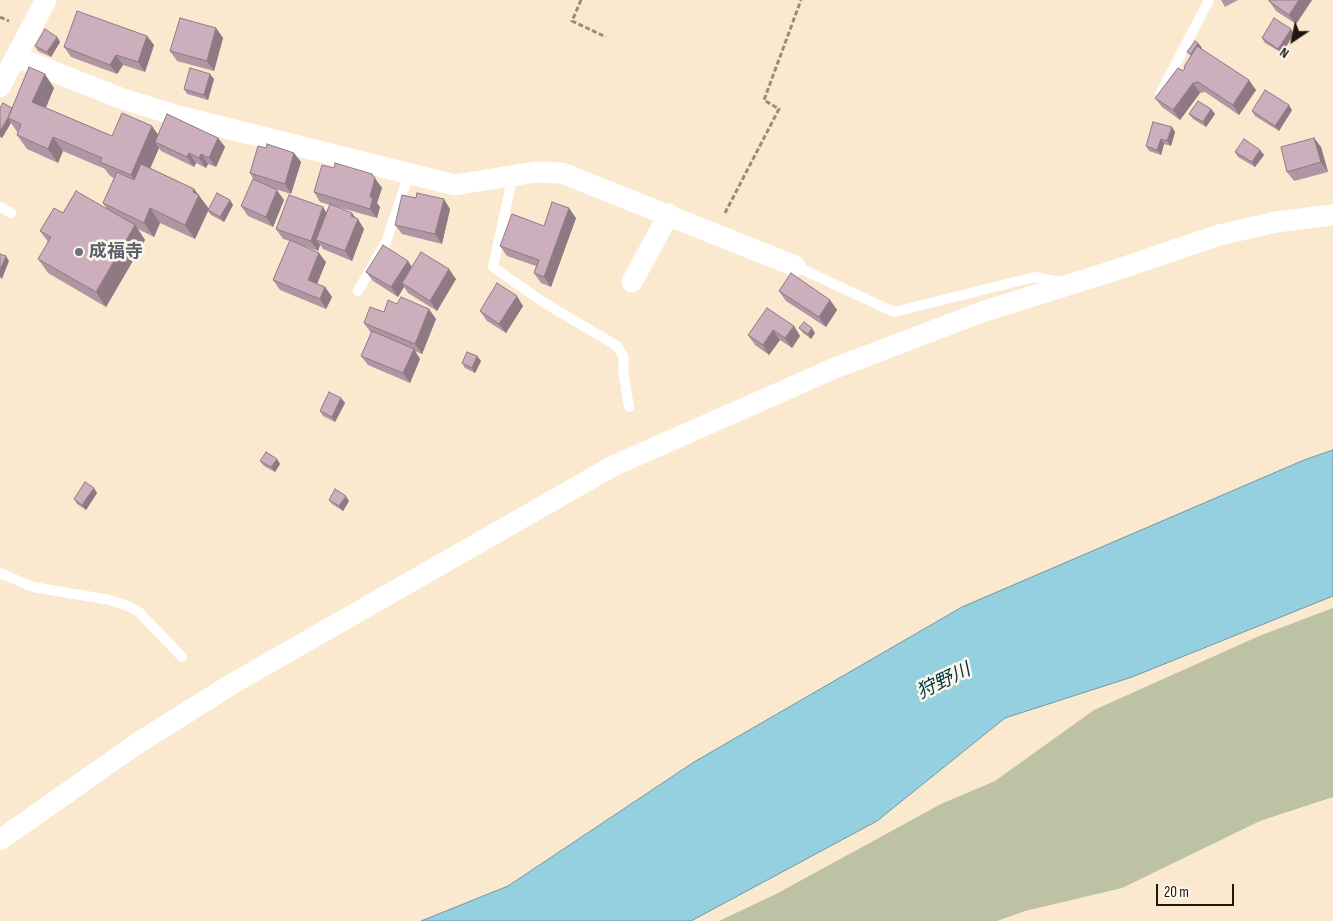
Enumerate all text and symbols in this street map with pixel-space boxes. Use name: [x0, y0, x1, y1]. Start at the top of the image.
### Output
north arrow: [1268, 15, 1318, 65]
text: N: [1276, 44, 1292, 62]
place label: 成福寺: [89, 241, 143, 263]
marker: 成福寺: [73, 246, 85, 258]
water label: 狩野川: [913, 659, 975, 705]
scale bar: [1158, 874, 1236, 906]
text: 20 m: [1164, 883, 1189, 902]

